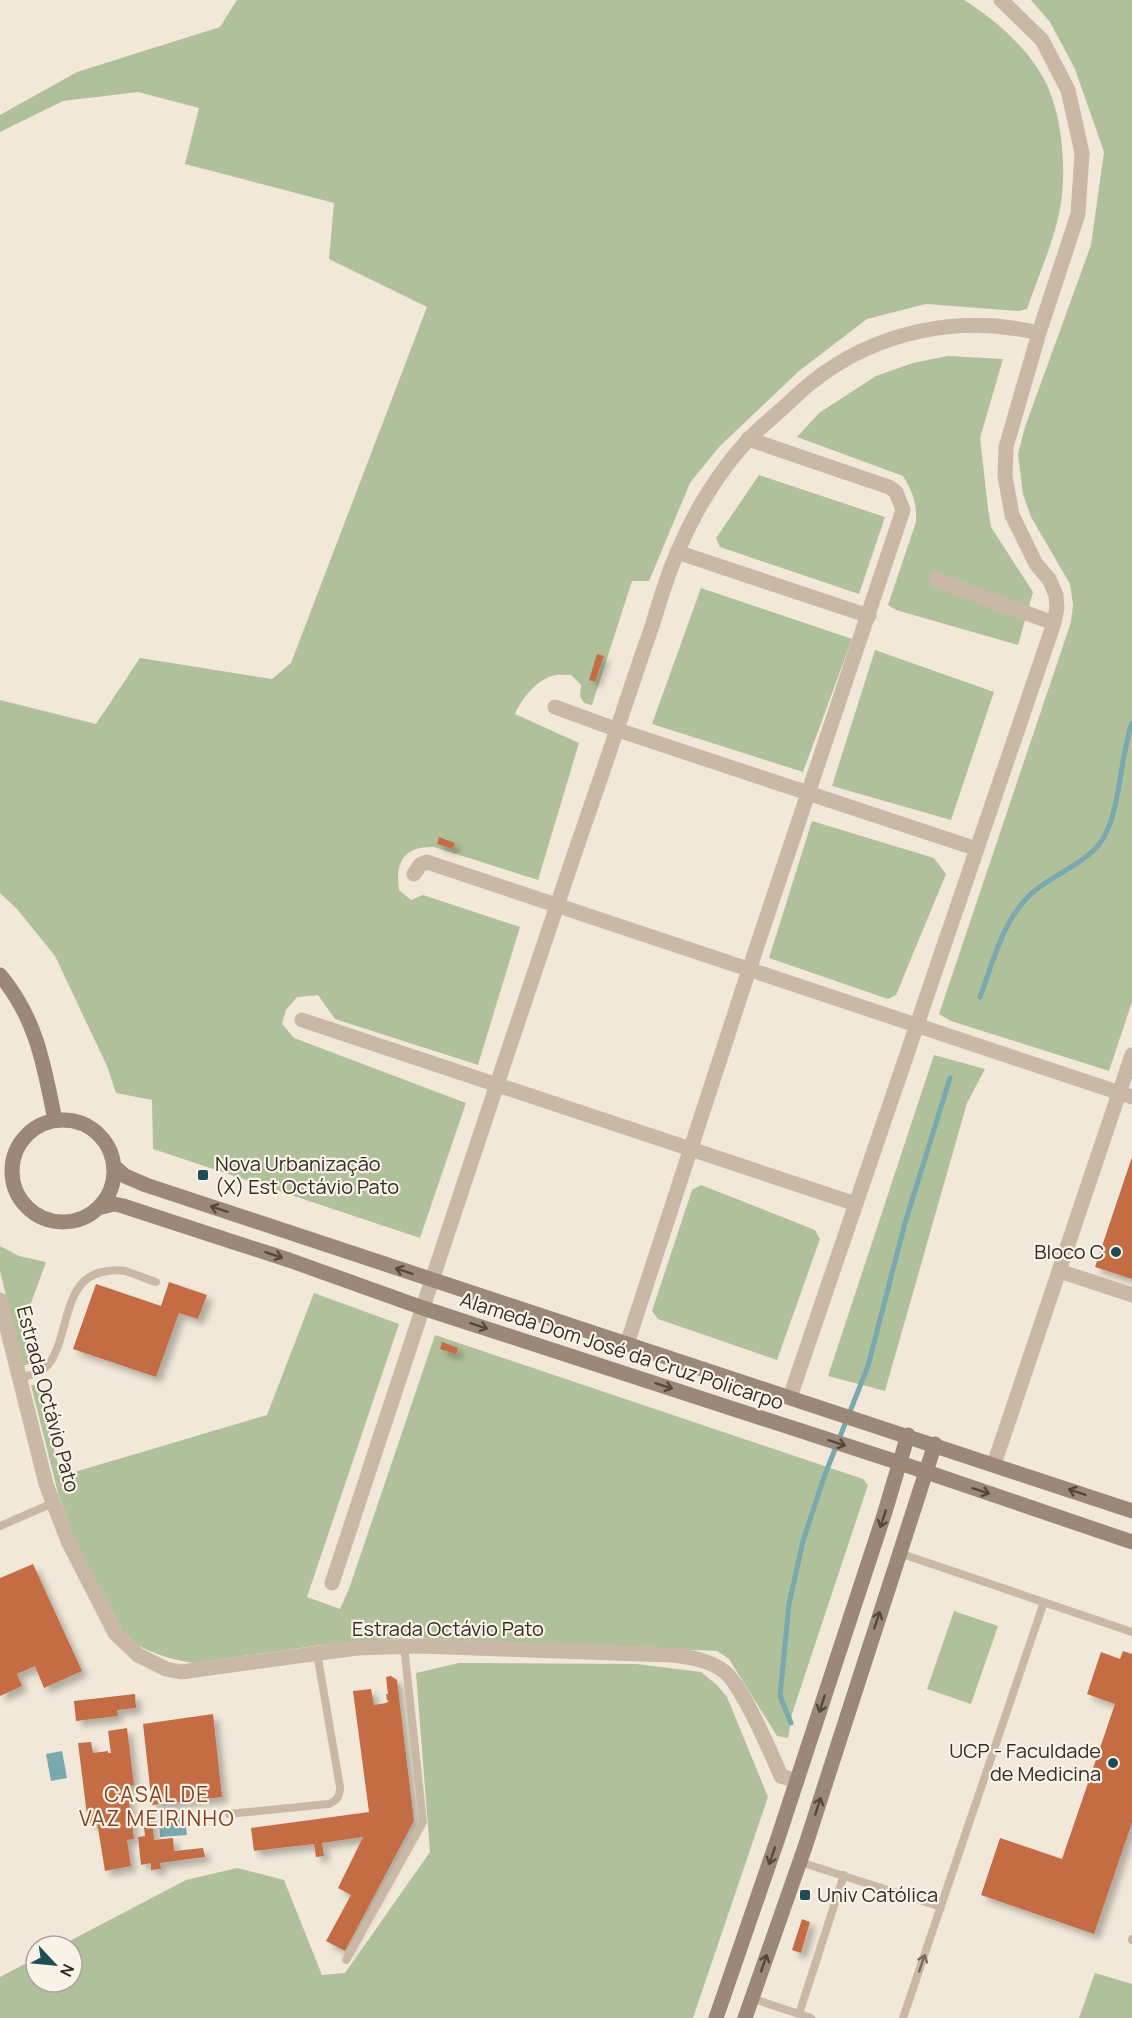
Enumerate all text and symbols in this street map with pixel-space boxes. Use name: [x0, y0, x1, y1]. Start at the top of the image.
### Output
place label: Nova Urbanização (X) Est Octávio Pato: [215, 1150, 399, 1200]
marker: Nova Urbanização (X) Est Octávio Pato: [196, 1168, 210, 1182]
one-way arrow: [210, 1203, 229, 1214]
place label: Bloco C: [1034, 1238, 1104, 1265]
marker: Bloco C: [1109, 1245, 1123, 1259]
one-way arrow: [264, 1250, 283, 1261]
one-way arrow: [395, 1265, 414, 1276]
street label: Alameda Dom José da Cruz Policarpo: [457, 1285, 787, 1416]
street label: Estrada Octávio Pato: [11, 1303, 86, 1495]
one-way arrow: [469, 1322, 488, 1333]
one-way arrow: [654, 1382, 673, 1393]
one-way arrow: [827, 1438, 846, 1449]
one-way arrow: [1068, 1485, 1087, 1496]
one-way arrow: [971, 1486, 990, 1497]
one-way arrow: [876, 1509, 887, 1528]
one-way arrow: [873, 1611, 884, 1630]
street label: Estrada Octávio Pato: [352, 1615, 544, 1642]
one-way arrow: [816, 1694, 827, 1713]
place label: UCP - Faculdade de Medicina: [949, 1737, 1101, 1787]
marker: UCP - Faculdade de Medicina: [1106, 1756, 1120, 1770]
district label: CASAL DE VAZ MEIRINHO: [79, 1780, 235, 1832]
one-way arrow: [813, 1797, 824, 1816]
one-way arrow: [765, 1847, 776, 1865]
place label: Univ Católica: [817, 1881, 938, 1908]
marker: Univ Católica: [798, 1888, 812, 1902]
north arrow: [24, 1934, 84, 1994]
one-way arrow: [759, 1954, 770, 1973]
one-way arrow: [918, 1954, 929, 1973]
text: N: [55, 1961, 80, 1981]

